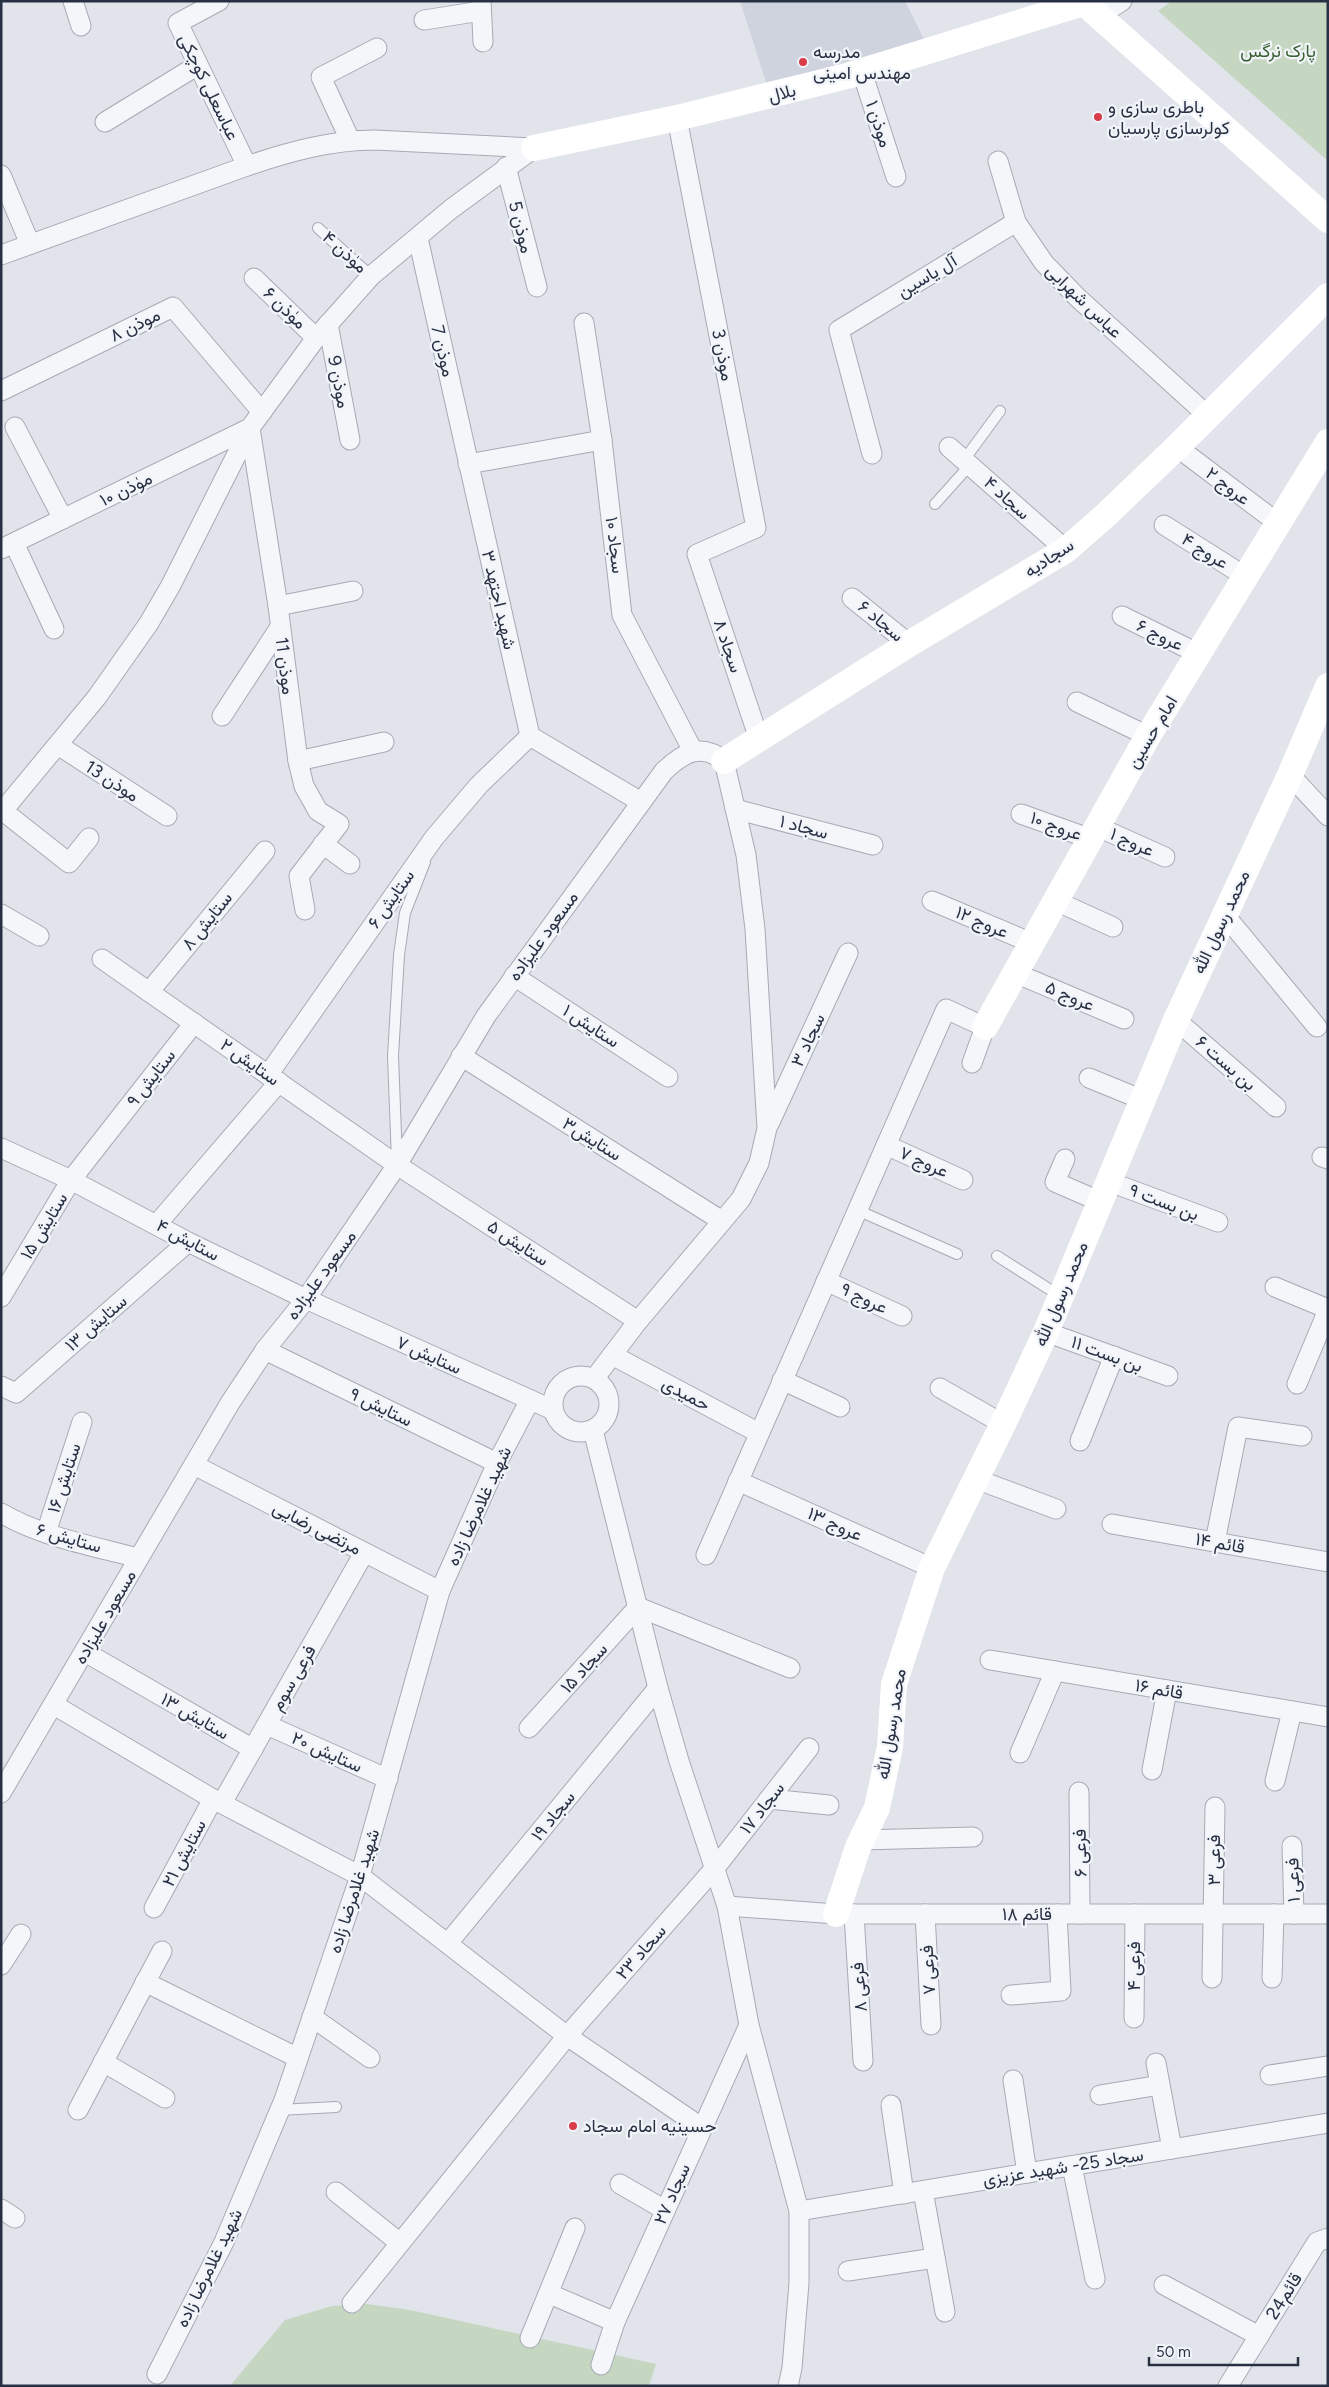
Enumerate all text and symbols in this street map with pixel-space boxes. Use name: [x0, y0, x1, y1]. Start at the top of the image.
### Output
street label: عباسعلی کوچکی: [173, 30, 244, 144]
park label: پارک نرگس: [1240, 40, 1316, 63]
place label: مدرسه مهندس امینی: [813, 41, 911, 84]
marker: مدرسه مهندس امینی: [797, 56, 809, 68]
street label: بلال: [766, 79, 798, 107]
place label: باطری سازی و کولرسازی پارسیان: [1108, 96, 1230, 140]
street label: موذن ۱: [861, 98, 897, 150]
marker: باطری سازی و کولرسازی پارسیان: [1092, 111, 1104, 123]
street label: موذن 5: [504, 199, 538, 255]
street label: موٰذن ۴: [318, 226, 372, 278]
street label: آل یاسین: [893, 249, 963, 302]
street label: عباس شهرابی: [1041, 259, 1127, 343]
street label: موٰذن ۶: [259, 282, 311, 334]
street label: موذن ۸: [106, 303, 164, 347]
street label: موذن 7: [426, 323, 460, 379]
street label: موذن 3: [707, 327, 739, 383]
street label: موذن 9: [323, 354, 355, 410]
street label: عروج ۲: [1201, 462, 1255, 511]
street label: موٰذن ۱۰: [96, 467, 156, 511]
street label: سجاد ۴: [979, 472, 1035, 524]
street label: سجاد ۱۰: [601, 515, 629, 575]
street label: عروج ۴: [1177, 528, 1232, 575]
street label: سجادیه: [1020, 534, 1078, 582]
street label: شهید اجتهد ۳: [477, 548, 521, 652]
street label: سجاد ۶: [854, 596, 908, 646]
street label: عروج ۶: [1133, 614, 1187, 657]
street label: سجاد ۸: [709, 616, 747, 676]
street label: موذن 11: [271, 636, 299, 696]
street label: امام حسین: [1122, 692, 1183, 773]
street label: موذن 13: [81, 755, 143, 807]
street label: عروج ۱۰: [1027, 807, 1085, 846]
street label: سجاد ۱: [777, 810, 831, 844]
street label: عروج ۱: [1106, 823, 1157, 862]
street label: ستایش ۶: [363, 865, 419, 933]
street label: محمد رسول الله: [1187, 867, 1255, 977]
street label: ستایش ۸: [177, 887, 237, 955]
street label: مسعود علیزاده: [503, 887, 583, 985]
street label: عروج ۱۲: [952, 901, 1012, 944]
street label: عروج ۵: [1042, 976, 1098, 1017]
street label: ستایش ۱: [558, 1000, 624, 1052]
street label: سجاد ۳: [786, 1010, 830, 1070]
street label: بن بست ۶: [1191, 1031, 1261, 1095]
street label: ستایش ۲: [216, 1034, 284, 1090]
street label: ستایش ۹: [122, 1045, 180, 1111]
street label: ستایش۳: [558, 1112, 626, 1166]
street label: عروج ۷: [896, 1142, 952, 1183]
street label: بن بست ۹: [1126, 1179, 1202, 1225]
street label: ستایش ۱۵: [16, 1189, 72, 1263]
street label: ستایش ۴: [153, 1214, 223, 1266]
street label: ستایش ۵: [483, 1215, 553, 1271]
street label: مسعود علیزاده: [281, 1226, 361, 1324]
street label: محمد رسول الله: [1029, 1238, 1093, 1350]
street label: عروج ۹: [837, 1278, 891, 1319]
street label: ستایش ۱۳: [60, 1290, 132, 1356]
street label: ستایش ۷: [393, 1331, 465, 1379]
street label: بن بست ۱۱: [1068, 1331, 1146, 1377]
street label: حمیدی: [658, 1372, 714, 1416]
street label: ستایش ۹: [346, 1382, 416, 1432]
street label: ستایش ۱۶: [42, 1440, 86, 1516]
street label: شهید غلامرضا زاده: [442, 1443, 516, 1569]
street label: مرتضی رضایی: [269, 1496, 365, 1560]
street label: عروج ۱۳: [804, 1502, 866, 1547]
street label: ستایش ۶: [34, 1518, 104, 1558]
street label: قائم ۱۴: [1193, 1528, 1246, 1559]
street label: مسعود علیزاده: [69, 1566, 141, 1668]
street label: سجاد ۱۵: [556, 1638, 612, 1698]
street label: فرعی سوم: [265, 1641, 321, 1715]
street label: محمد رسول الله: [871, 1667, 911, 1781]
street label: قائم ۱۶: [1133, 1674, 1185, 1705]
street label: ستایش ۱۳: [157, 1688, 233, 1744]
street label: ستایش ۲۰: [288, 1727, 366, 1777]
street label: سجاد ۱۷: [735, 1778, 789, 1838]
street label: سجاد ۱۹: [526, 1786, 580, 1846]
street label: ستایش ۲۱: [157, 1816, 211, 1890]
street label: شهید غلامرضا زاده: [324, 1826, 384, 1956]
street label: فرعی ۶: [1069, 1829, 1091, 1877]
street label: فرعی ۳: [1203, 1834, 1225, 1886]
street label: فرعی ۱: [1281, 1857, 1305, 1903]
street label: قائم ۱۸: [1002, 1903, 1052, 1926]
street label: سحاد ۲۳: [611, 1920, 671, 1984]
street label: فرعی ۴: [1123, 1941, 1145, 1991]
street label: فرعی ۷: [916, 1945, 940, 1995]
street label: فرعی ۸: [846, 1961, 872, 2013]
place label: حسینیه امام سجاد: [583, 2115, 717, 2138]
marker: حسینیه امام سجاد: [567, 2120, 579, 2132]
street label: سجاد 25- شهید عزیزی: [981, 2143, 1145, 2191]
street label: سجاد ۲۷: [649, 2160, 695, 2228]
street label: شهید غلامرضا زاده: [171, 2205, 247, 2331]
street label: قائم24: [1261, 2268, 1308, 2324]
scale bar: [1149, 2334, 1298, 2366]
text: 50 m: [1156, 2343, 1191, 2361]

